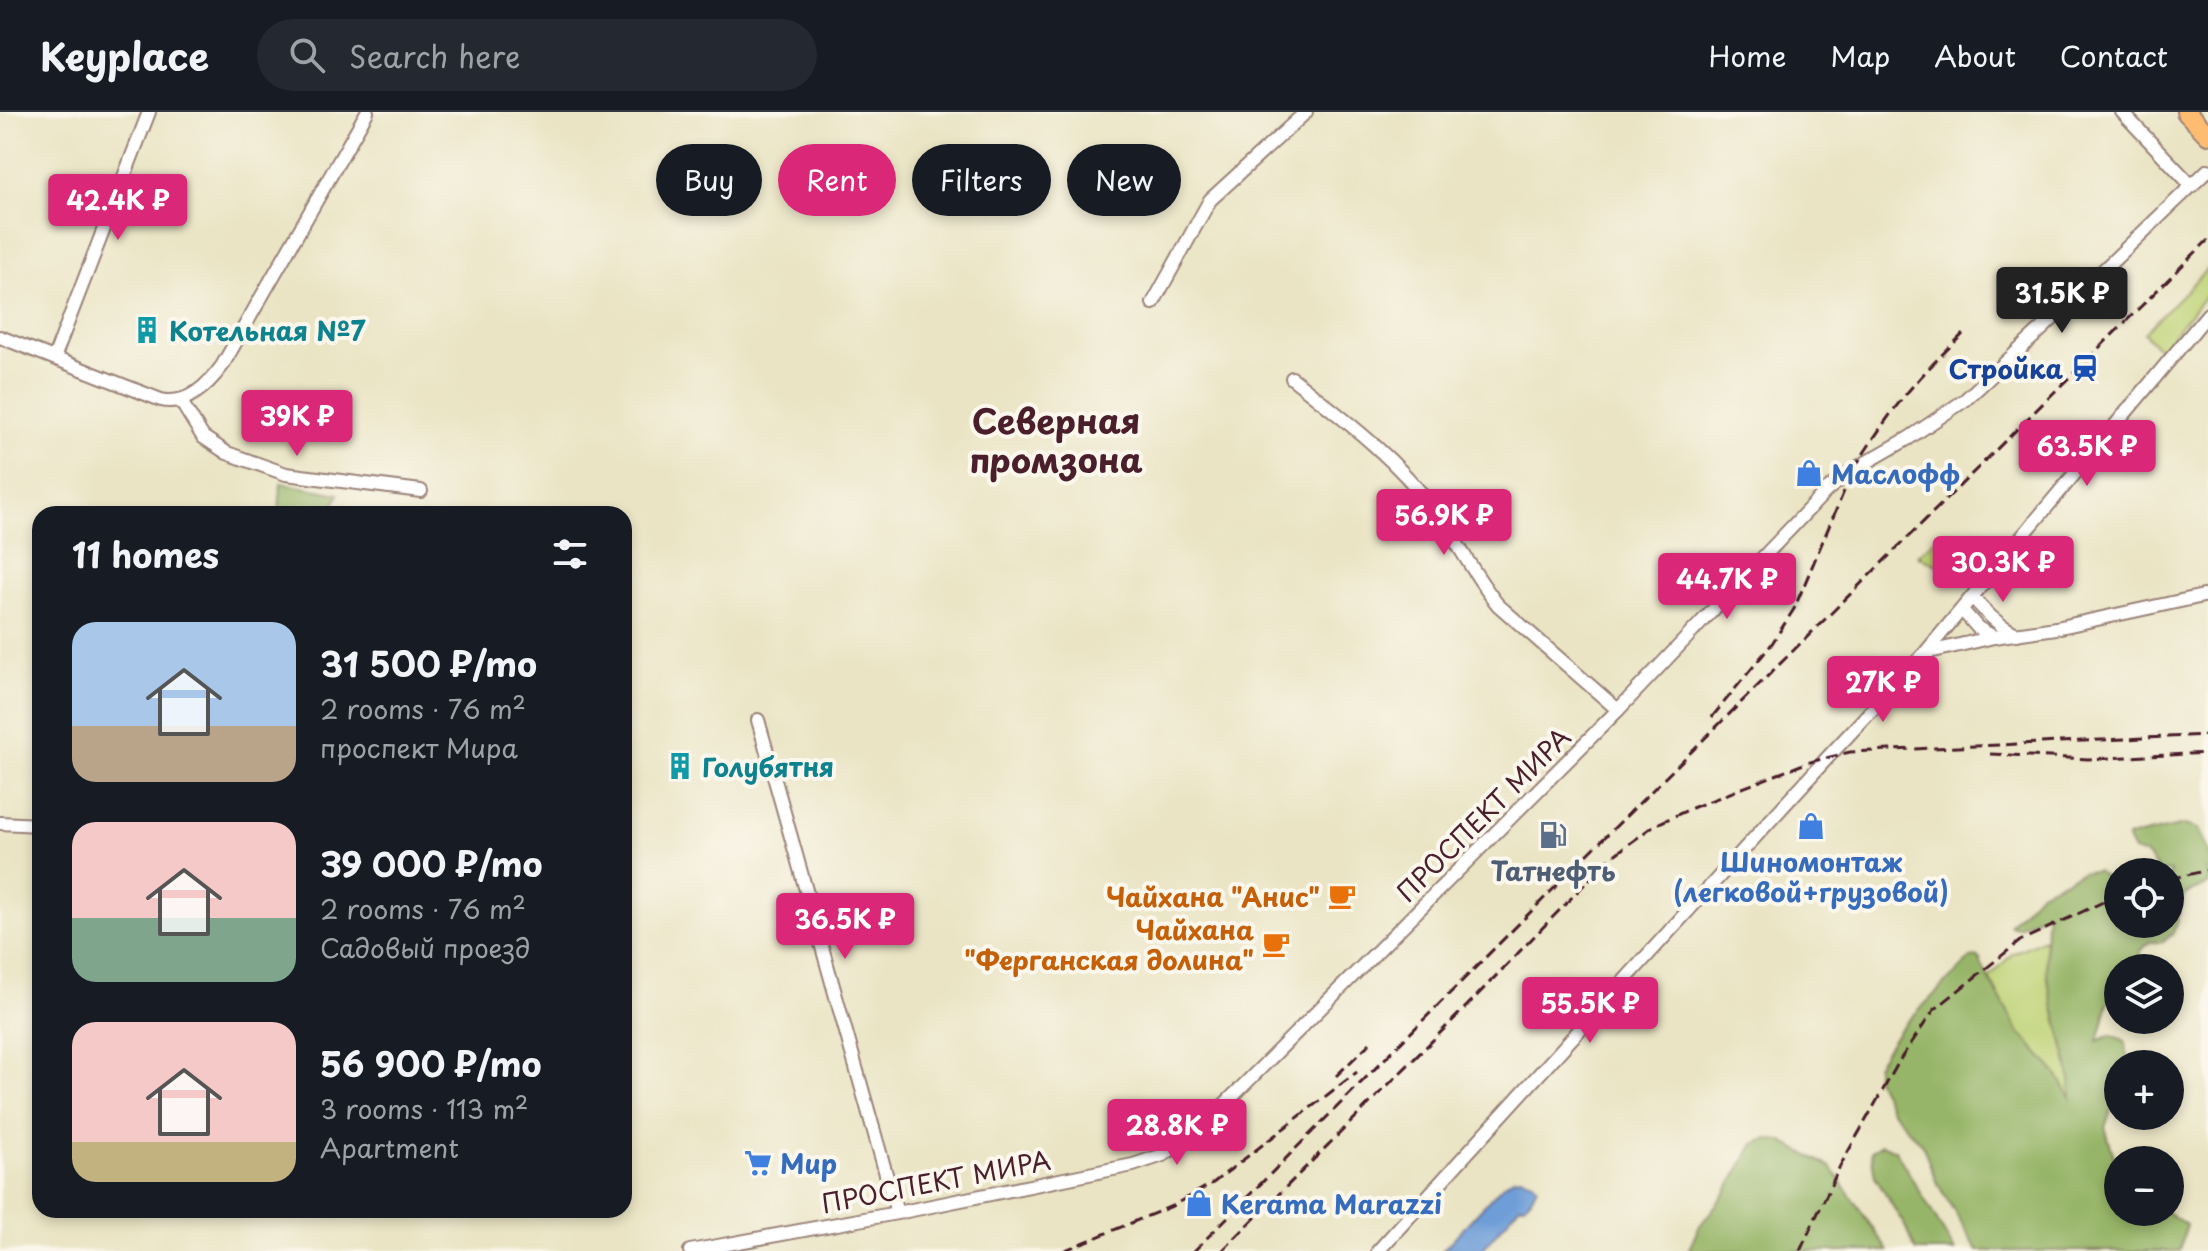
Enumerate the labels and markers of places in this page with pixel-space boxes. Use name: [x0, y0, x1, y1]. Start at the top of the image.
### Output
pin: 42.4K ₽: [44, 174, 192, 242]
pin: 31.5K ₽: [1988, 267, 2136, 335]
place label: Котельная №7: [169, 311, 365, 350]
building icon: Котельная №7: [132, 315, 162, 345]
place label: Стройка: [1949, 349, 2063, 388]
station icon: Стройка: [2070, 353, 2100, 383]
pin: 39K ₽: [241, 390, 353, 458]
pin: 63.5K ₽: [2013, 420, 2161, 488]
place label: Маслофф: [1831, 454, 1960, 493]
shop icon: Маслофф: [1794, 458, 1824, 488]
pin: 56.9K ₽: [1370, 489, 1518, 557]
pin: 30.3K ₽: [1929, 536, 2077, 604]
pin: 44.7K ₽: [1653, 553, 1801, 621]
pin: 27K ₽: [1827, 656, 1939, 724]
place label: Голубятня: [702, 747, 834, 786]
building icon: Голубятня: [665, 751, 695, 781]
shop icon: Шиномонтаж (легковой+грузовой): [1796, 811, 1826, 841]
fuel station icon: Татнефть: [1538, 820, 1568, 850]
place label: Шиномонтаж (легковой+грузовой): [1673, 842, 1949, 911]
place label: Татнефть: [1490, 851, 1616, 890]
place label: Чайхана "Анис": [1106, 877, 1320, 916]
cafe icon: Чайхана "Анис": [1327, 881, 1357, 911]
pin: 36.5K ₽: [771, 893, 919, 961]
place label: Чайхана "Ферганская долина": [964, 910, 1254, 979]
cafe icon: Чайхана "Ферганская долина": [1261, 929, 1291, 959]
pin: 55.5K ₽: [1516, 977, 1664, 1045]
pin: 28.8K ₽: [1103, 1099, 1251, 1167]
place label: Мир: [780, 1144, 837, 1183]
supermarket icon: Мир: [743, 1148, 773, 1178]
place label: Kerama Marazzi: [1221, 1184, 1442, 1223]
shop icon: Kerama Marazzi: [1184, 1188, 1214, 1218]

